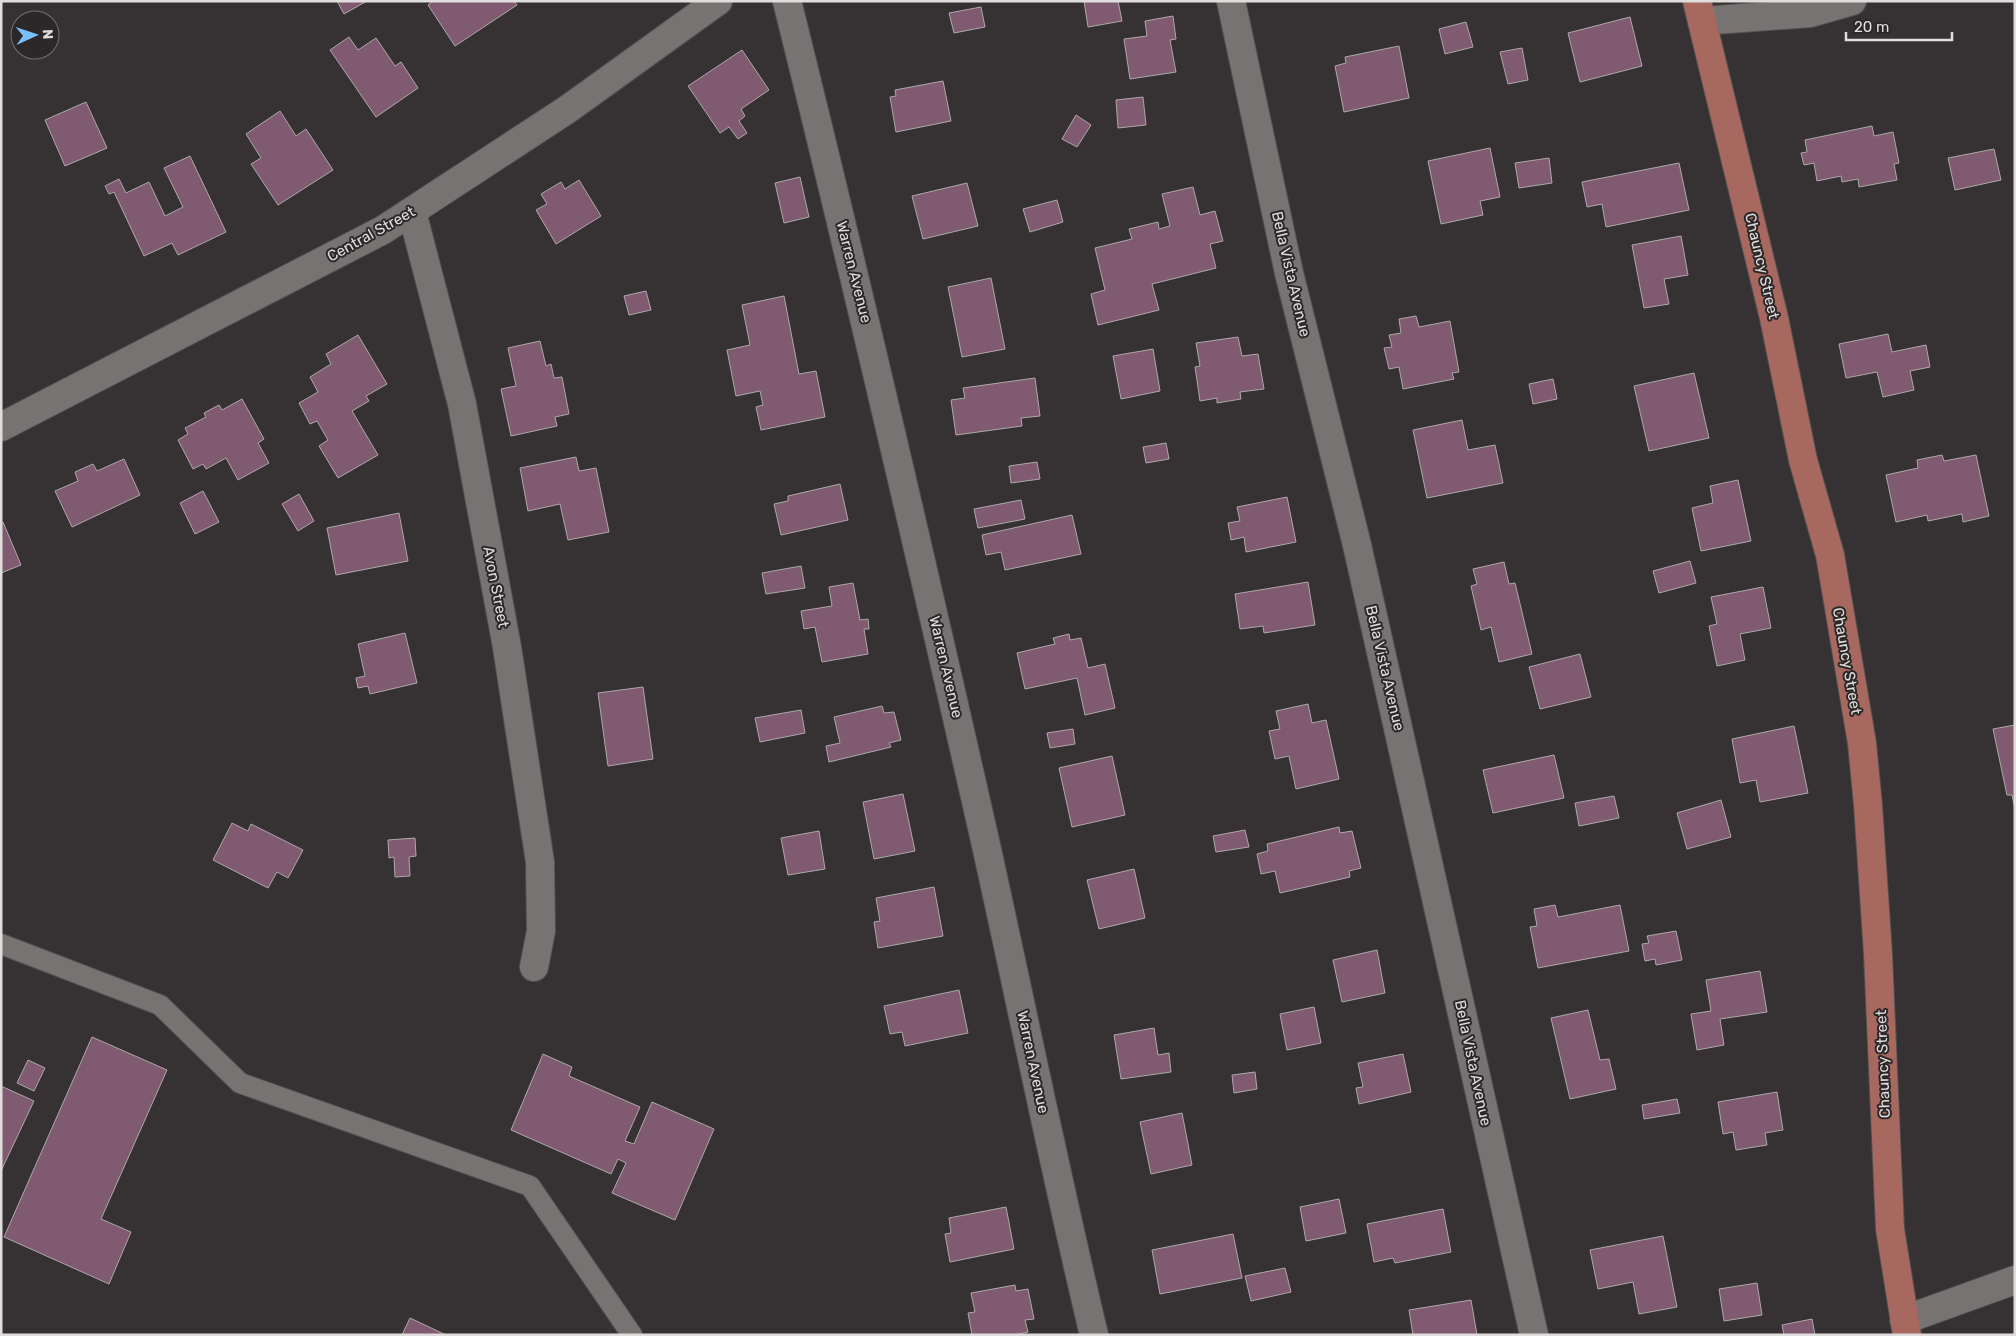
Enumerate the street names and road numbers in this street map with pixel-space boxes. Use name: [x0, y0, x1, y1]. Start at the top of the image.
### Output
street label: Central Street: [324, 202, 418, 266]
street label: Bella Vista Avenue: [1268, 209, 1314, 339]
street label: Chauncy Street: [1741, 211, 1783, 321]
street label: Warren Avenue: [833, 219, 875, 325]
street label: Avon Street: [479, 545, 513, 629]
street label: Bella Vista Avenue: [1362, 603, 1408, 733]
street label: Chauncy Street: [1829, 606, 1865, 716]
street label: Warren Avenue: [925, 614, 967, 720]
street label: Bella Vista Avenue: [1451, 998, 1495, 1128]
street label: Warren Avenue: [1013, 1009, 1053, 1115]
street label: Chauncy Street: [1872, 1009, 1894, 1119]

